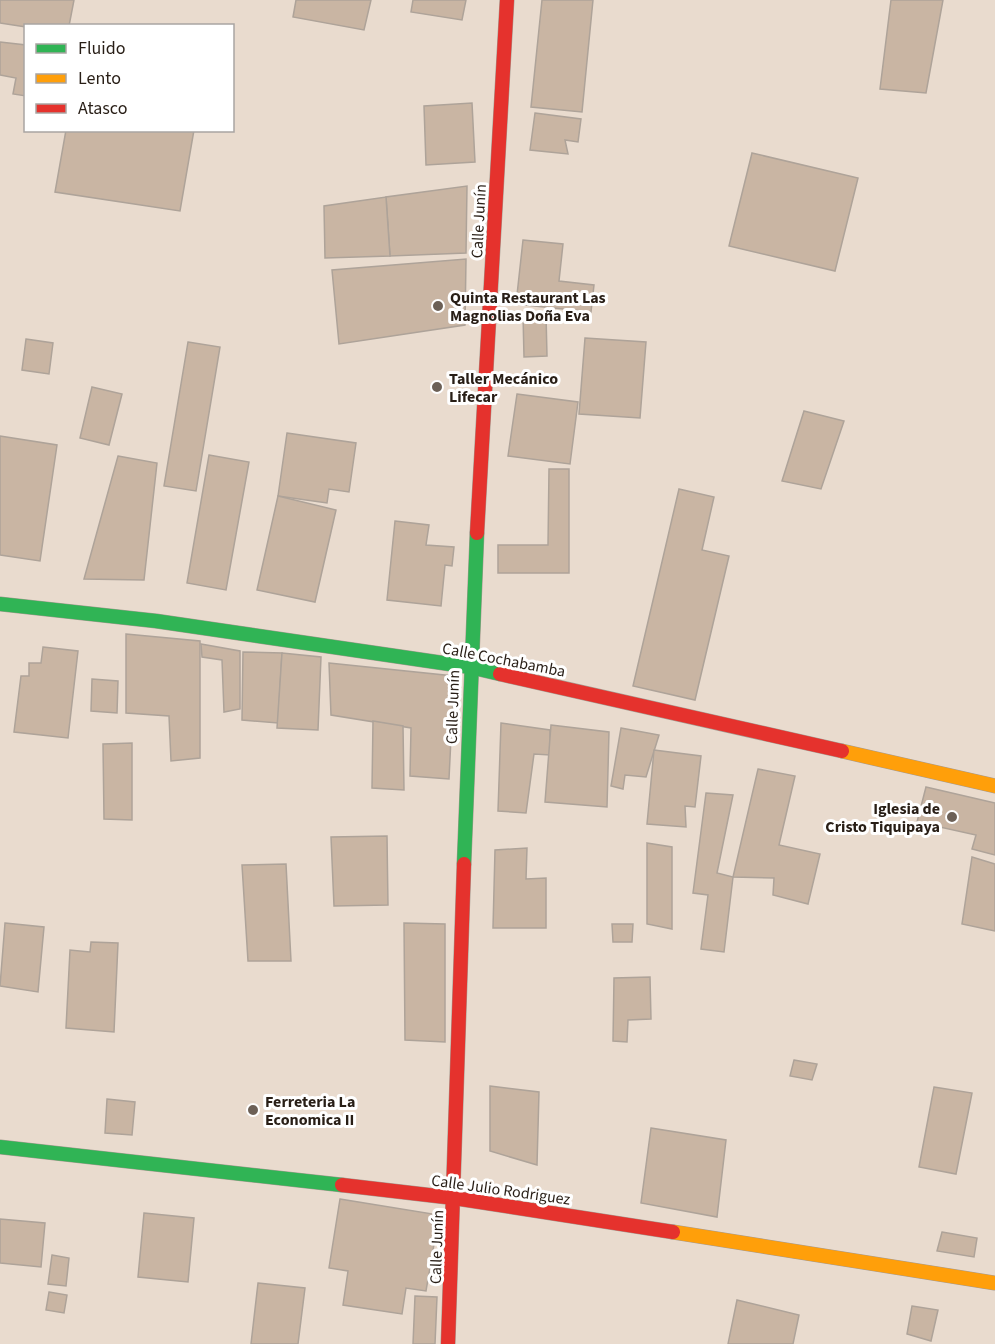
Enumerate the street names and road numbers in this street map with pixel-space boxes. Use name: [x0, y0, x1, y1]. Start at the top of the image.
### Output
street label: Calle Junín: [466, 183, 492, 259]
street label: Calle Cochabamba: [440, 637, 567, 683]
street label: Calle Junín: [441, 670, 465, 745]
street label: Calle Julio Rodriguez: [430, 1169, 572, 1211]
street label: Calle Junín: [425, 1210, 449, 1285]

